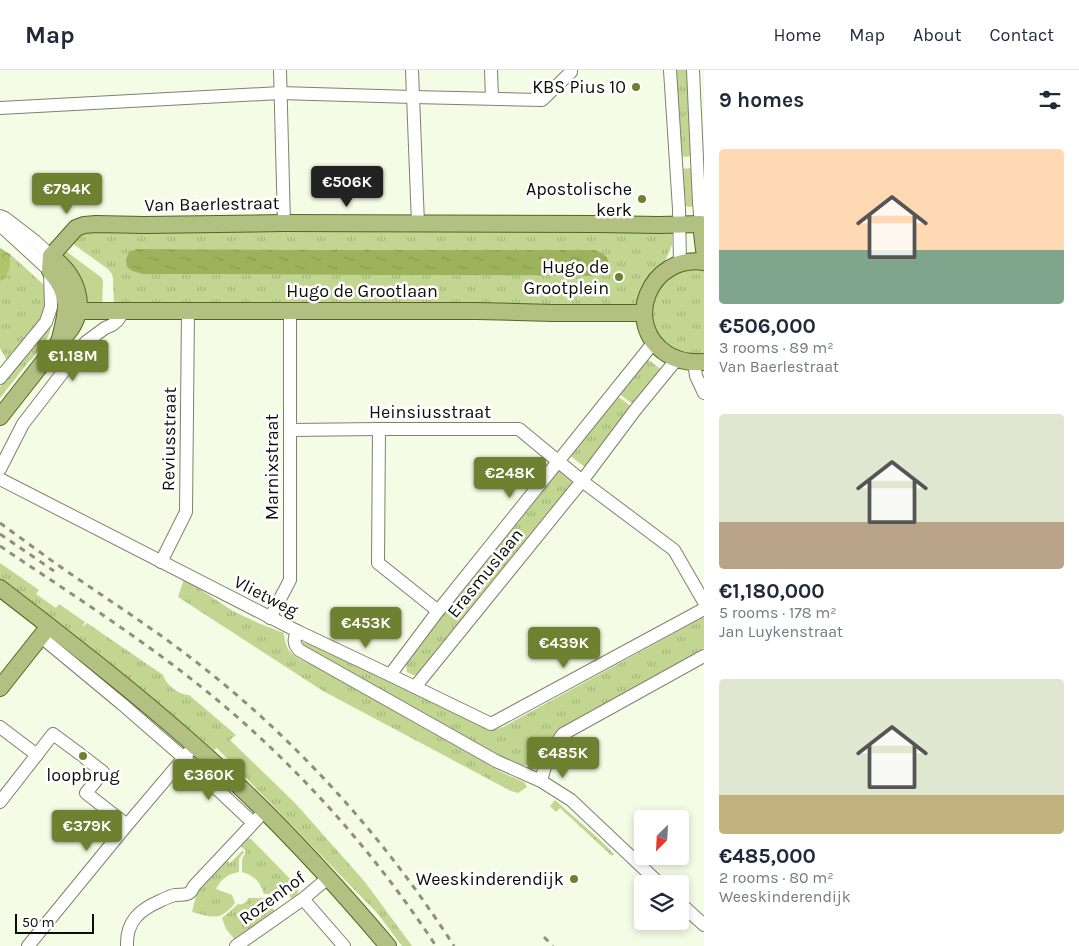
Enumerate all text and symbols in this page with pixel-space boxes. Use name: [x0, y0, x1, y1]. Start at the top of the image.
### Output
text: Map: [25, 21, 75, 49]
text: Home: [773, 24, 821, 46]
text: Map: [849, 24, 885, 46]
text: About: [913, 24, 962, 46]
text: Contact: [990, 24, 1054, 46]
place label: KBS Pius 10: [532, 76, 626, 98]
marker: KBS Pius 10: [630, 81, 642, 93]
icon: filters: [1036, 86, 1064, 114]
text: 9 homes: [719, 88, 804, 112]
pin: €506K: [312, 166, 382, 208]
pin: €794K: [32, 172, 102, 215]
text: €506K: [322, 172, 372, 191]
place label: Apostolische kerk: [526, 178, 632, 221]
text: €794K: [43, 179, 91, 198]
icon: home: [847, 182, 937, 272]
street label: Van Baerlestraat: [144, 192, 280, 216]
marker: Apostolische kerk: [636, 193, 648, 205]
place label: Hugo de Grootplein: [523, 256, 609, 299]
marker: Hugo de Grootplein: [613, 271, 625, 283]
street label: Hugo de Grootlaan: [286, 280, 438, 302]
text: €506,000: [719, 314, 816, 338]
text: 3 rooms · 89 m²: [719, 338, 834, 357]
pin: €1.18M: [32, 340, 114, 382]
text: €1.18M: [48, 346, 98, 365]
text: Van Baerlestraat: [719, 357, 839, 376]
street label: Reviusstraat: [157, 386, 181, 491]
street label: Heinsiusstraat: [369, 401, 491, 423]
street label: Marnixstraat: [261, 414, 283, 520]
icon: home: [847, 447, 937, 537]
pin: €248K: [475, 456, 545, 499]
text: €248K: [485, 463, 535, 482]
street label: Erasmuslaan: [442, 524, 528, 622]
street label: Vlietweg: [230, 571, 302, 621]
text: €1,180,000: [719, 579, 825, 603]
text: 5 rooms · 178 m²: [719, 603, 837, 622]
pin: €453K: [331, 606, 401, 649]
text: €453K: [341, 613, 391, 632]
text: Jan Luykenstraat: [719, 622, 843, 641]
pin: €439K: [529, 626, 599, 669]
text: €439K: [539, 633, 589, 652]
icon: home: [847, 712, 937, 802]
pin: €485K: [528, 736, 598, 779]
text: €485K: [538, 743, 588, 762]
marker: loopbrug: [77, 750, 89, 762]
pin: €360K: [174, 758, 244, 801]
place label: loopbrug: [46, 764, 120, 786]
text: €360K: [184, 765, 234, 784]
pin: €379K: [52, 810, 122, 852]
north arrow: [634, 810, 689, 865]
map controls: [634, 810, 689, 930]
text: €379K: [63, 816, 111, 835]
text: €485,000: [719, 844, 816, 868]
street label: Rozenhof: [235, 866, 310, 929]
place label: Weeskinderendijk: [416, 868, 564, 890]
text: 2 rooms · 80 m²: [719, 868, 834, 887]
marker: Weeskinderendijk: [568, 873, 580, 885]
button: layers: [634, 875, 689, 930]
text: Weeskinderendijk: [719, 887, 851, 906]
scale bar: [15, 911, 94, 934]
text: 50 m: [22, 914, 55, 931]

